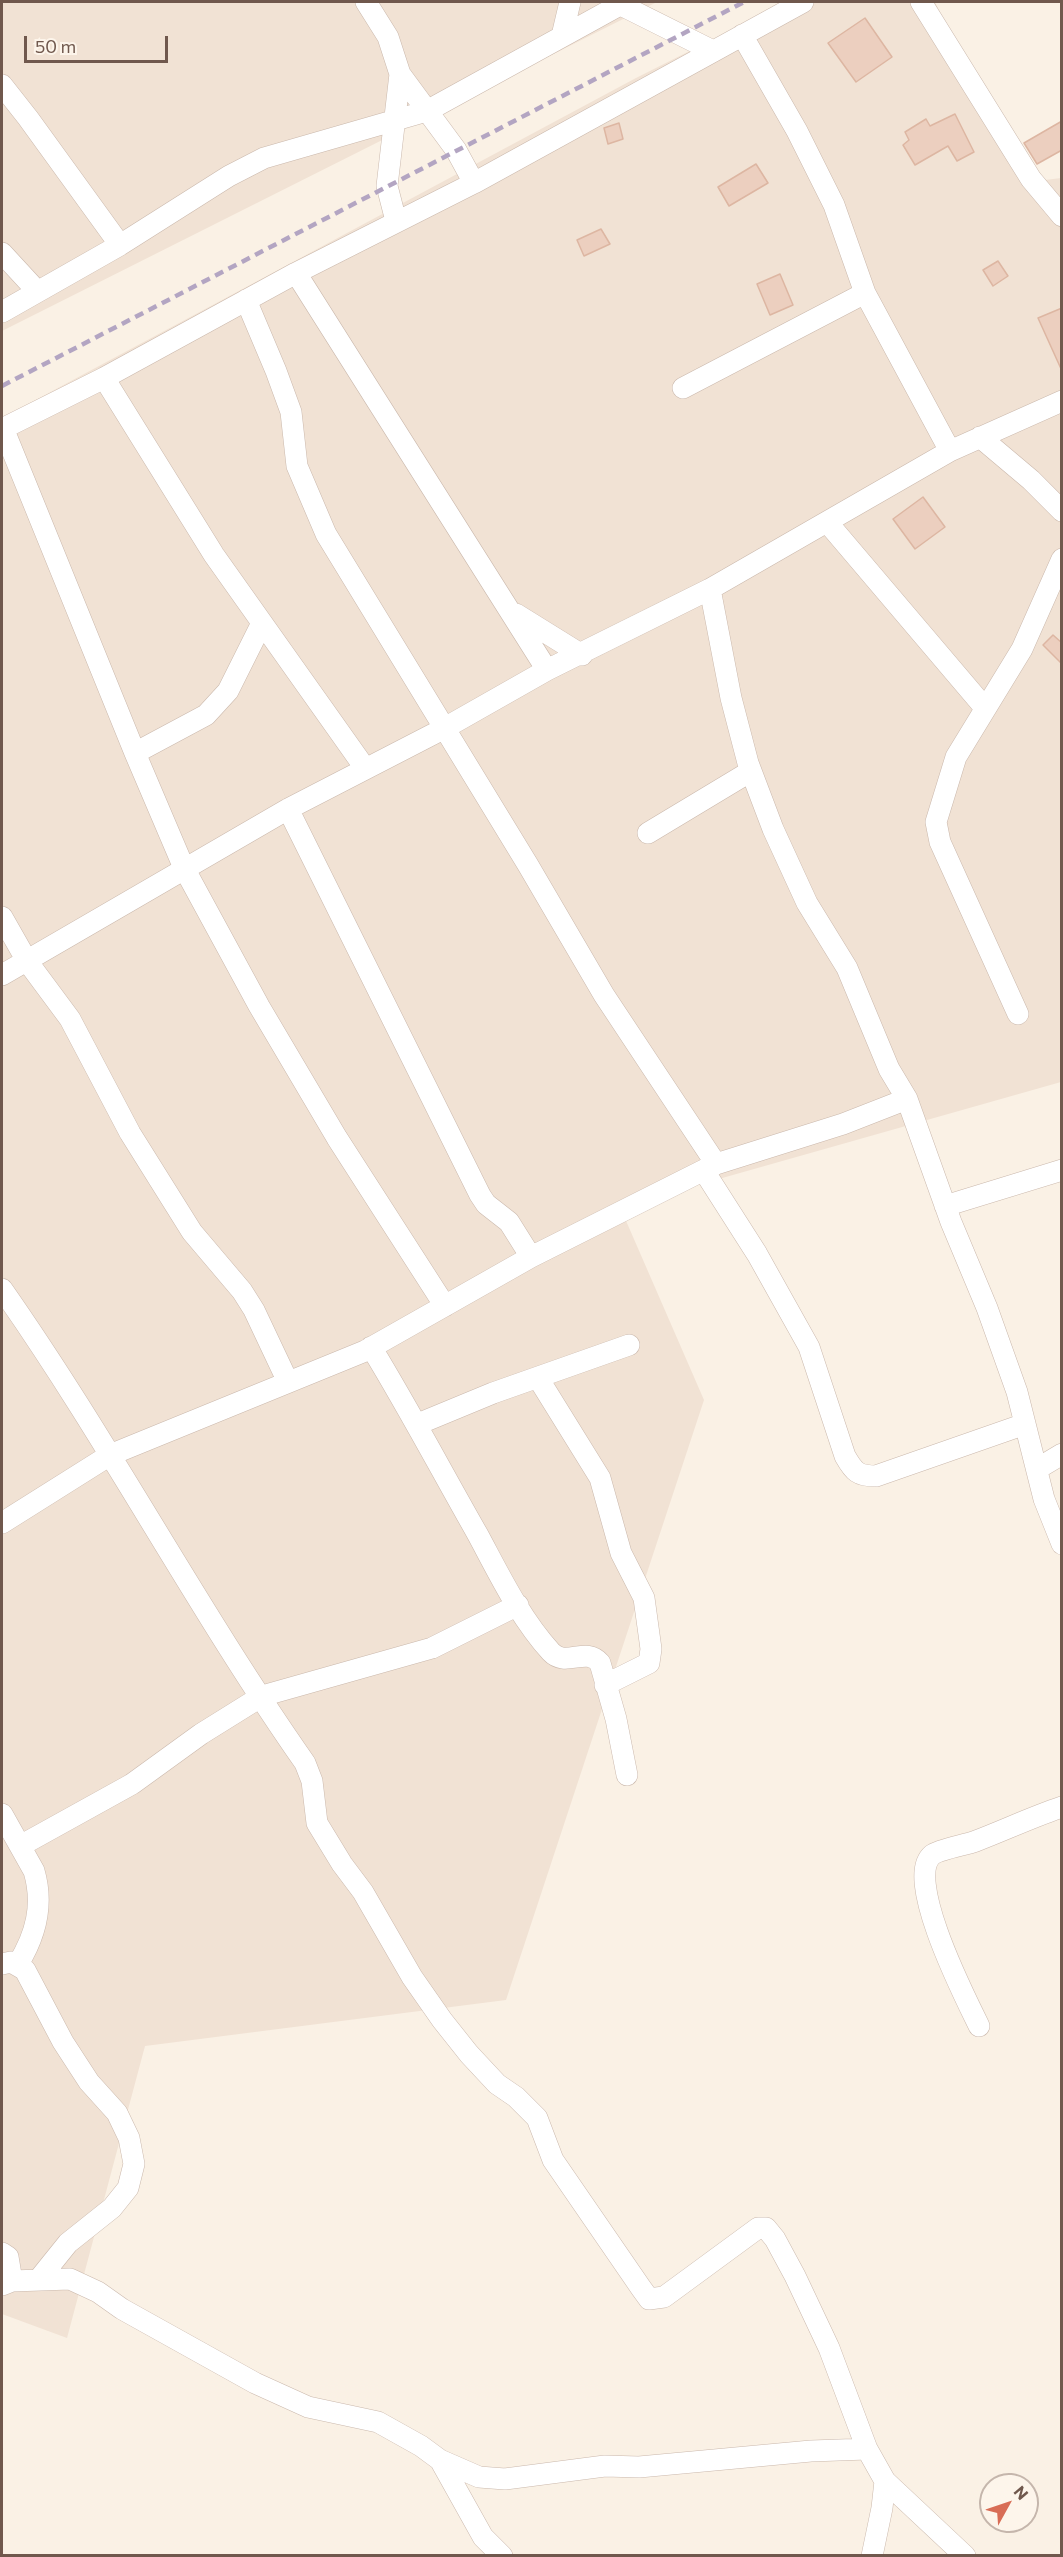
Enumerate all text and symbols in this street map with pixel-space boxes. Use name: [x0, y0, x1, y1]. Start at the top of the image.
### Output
scale bar: [27, 24, 171, 62]
text: 50 m: [35, 35, 76, 57]
north arrow: [979, 2473, 1039, 2533]
text: N: [1011, 2482, 1033, 2503]

